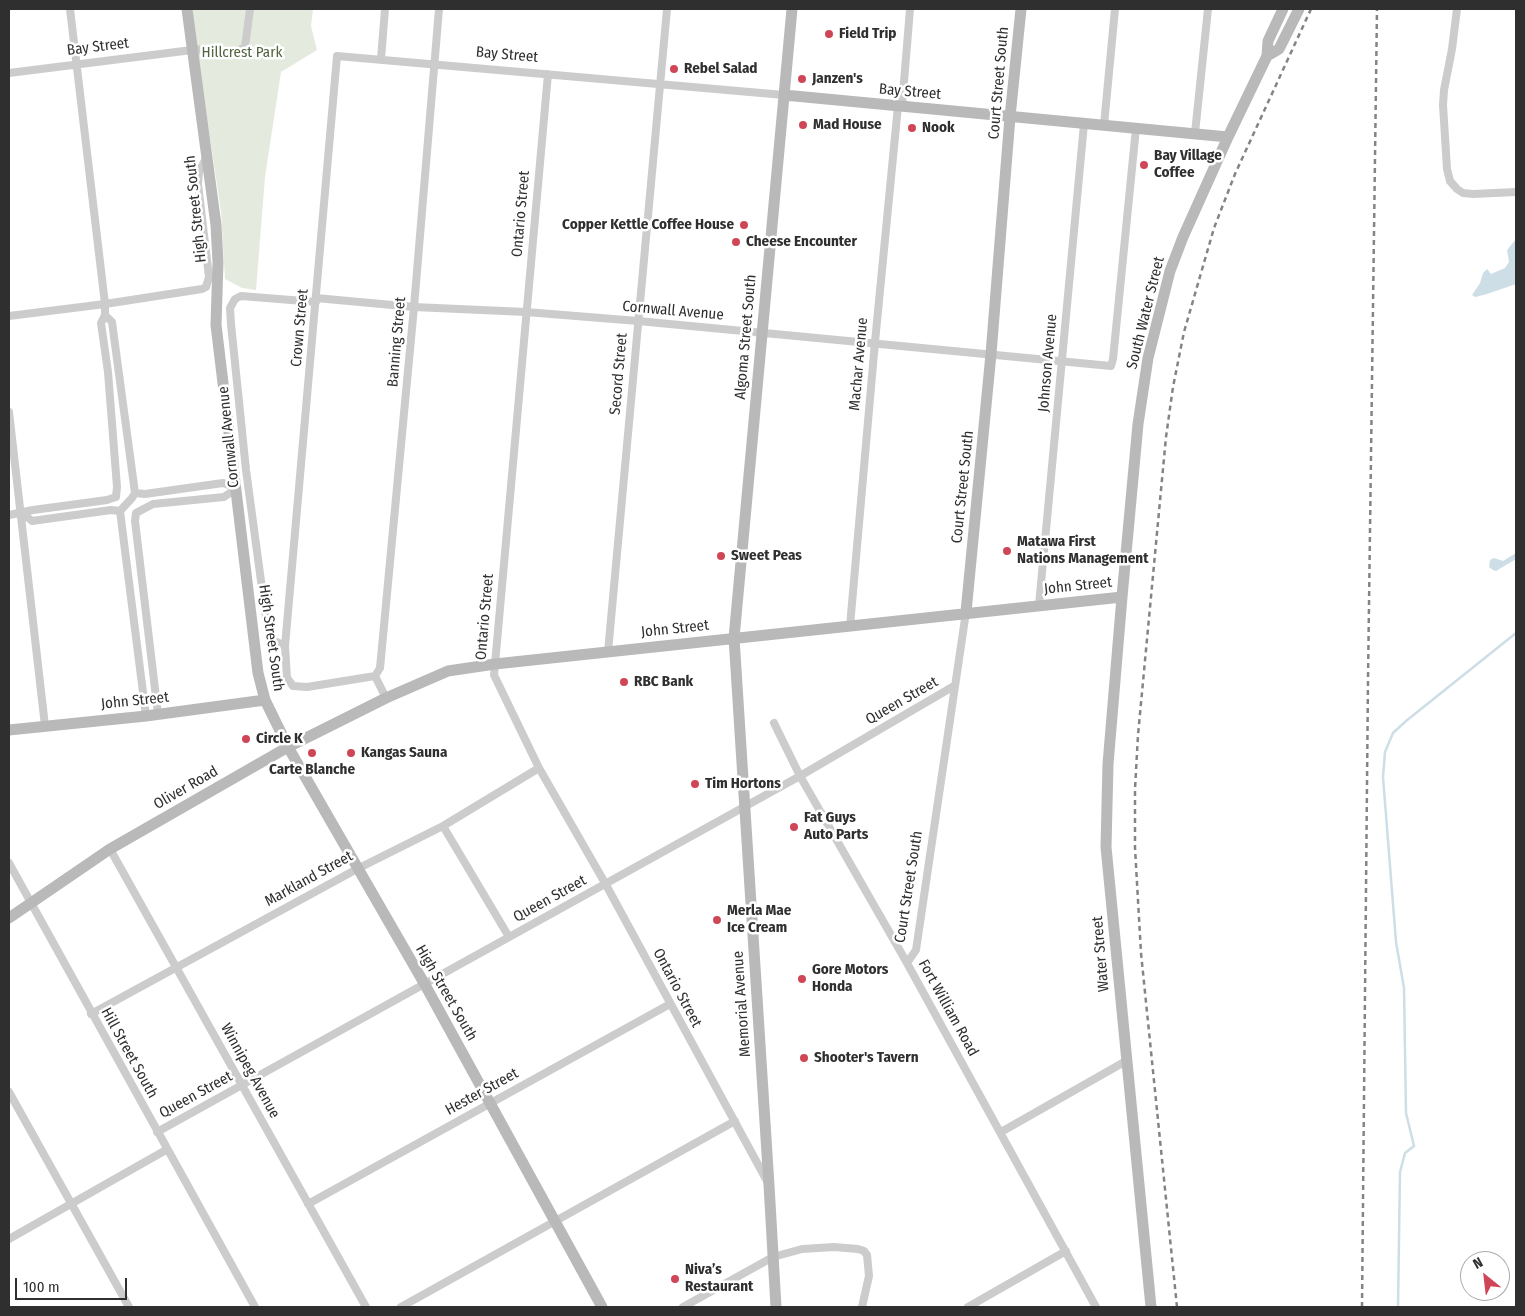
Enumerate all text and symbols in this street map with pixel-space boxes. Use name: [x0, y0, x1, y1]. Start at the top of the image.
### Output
place label: Field Trip: [839, 25, 896, 43]
street label: Court Street South: [985, 26, 1013, 140]
marker: Field Trip: [823, 28, 835, 40]
street label: Bay Street: [66, 34, 130, 60]
street label: Bay Street: [475, 43, 539, 67]
park label: Hillcrest Park: [202, 44, 282, 62]
place label: Rebel Salad: [684, 60, 758, 78]
marker: Rebel Salad: [668, 63, 680, 75]
place label: Janzen's: [812, 70, 863, 88]
marker: Janzen's: [796, 73, 808, 85]
street label: Bay Street: [878, 80, 942, 104]
place label: Mad House: [813, 116, 882, 134]
marker: Mad House: [797, 119, 809, 131]
place label: Nook: [922, 119, 955, 137]
marker: Nook: [906, 122, 918, 134]
place label: Bay Village Coffee: [1154, 147, 1222, 182]
street label: High Street South: [181, 154, 211, 264]
marker: Bay Village Coffee: [1138, 159, 1150, 171]
street label: Ontario Street: [508, 170, 534, 258]
place label: Copper Kettle Coffee House: [562, 216, 734, 234]
marker: Copper Kettle Coffee House: [738, 219, 750, 231]
place label: Cheese Encounter: [746, 233, 857, 251]
marker: Cheese Encounter: [730, 236, 742, 248]
street label: South Water Street: [1123, 255, 1169, 371]
street label: Algoma Street South: [732, 274, 760, 400]
street label: Crown Street: [288, 288, 312, 368]
street label: Banning Street: [384, 296, 410, 388]
street label: Cornwall Avenue: [622, 298, 724, 324]
street label: Johnson Avenue: [1035, 313, 1061, 413]
street label: Machar Avenue: [846, 317, 872, 411]
street label: Secord Street: [606, 332, 632, 416]
street label: Cornwall Avenue: [215, 385, 243, 489]
street label: Court Street South: [948, 430, 978, 544]
place label: Matawa First Nations Management: [1017, 533, 1149, 568]
marker: Matawa First Nations Management: [1001, 545, 1013, 557]
place label: Sweet Peas: [731, 547, 802, 565]
marker: Sweet Peas: [715, 550, 727, 562]
street label: Ontario Street: [472, 573, 498, 661]
street label: John Street: [1043, 573, 1113, 599]
street label: High Street South: [255, 583, 287, 693]
street label: John Street: [640, 616, 710, 642]
place label: RBC Bank: [634, 673, 693, 691]
street label: Queen Street: [863, 673, 941, 729]
marker: RBC Bank: [618, 676, 630, 688]
street label: John Street: [100, 688, 170, 714]
place label: Circle K: [256, 730, 303, 748]
marker: Circle K: [240, 733, 252, 745]
place label: Kangas Sauna: [361, 744, 447, 762]
marker: Carte Blanche: [306, 747, 318, 759]
marker: Kangas Sauna: [345, 747, 357, 759]
place label: Carte Blanche: [269, 761, 355, 779]
street label: Oliver Road: [151, 762, 221, 814]
place label: Tim Hortons: [705, 775, 781, 793]
marker: Tim Hortons: [689, 778, 701, 790]
place label: Fat Guys Auto Parts: [804, 809, 868, 844]
marker: Fat Guys Auto Parts: [788, 821, 800, 833]
street label: Court Street South: [891, 830, 927, 944]
street label: Markland Street: [262, 847, 356, 911]
street label: Queen Street: [510, 872, 590, 926]
place label: Merla Mae Ice Cream: [727, 902, 791, 937]
marker: Merla Mae Ice Cream: [711, 914, 723, 926]
street label: Water Street: [1089, 915, 1113, 993]
street label: High Street South: [411, 942, 481, 1044]
street label: Ontario Street: [649, 945, 705, 1031]
street label: Memorial Avenue: [729, 950, 755, 1058]
street label: Fort William Road: [914, 956, 982, 1060]
place label: Gore Motors Honda: [812, 961, 888, 996]
marker: Gore Motors Honda: [796, 973, 808, 985]
street label: Hill Street South: [97, 1005, 161, 1101]
street label: Winnipeg Avenue: [217, 1020, 283, 1122]
place label: Shooter's Tavern: [814, 1049, 919, 1067]
marker: Shooter's Tavern: [798, 1052, 810, 1064]
street label: Hester Street: [442, 1065, 522, 1119]
street label: Queen Street: [156, 1068, 236, 1122]
north arrow: [1460, 1251, 1510, 1301]
text: N: [1470, 1254, 1486, 1273]
place label: Niva’s Restaurant: [685, 1261, 753, 1296]
scale bar: [18, 1268, 130, 1300]
marker: Niva’s Restaurant: [669, 1273, 681, 1285]
text: 100 m: [23, 1278, 60, 1296]

